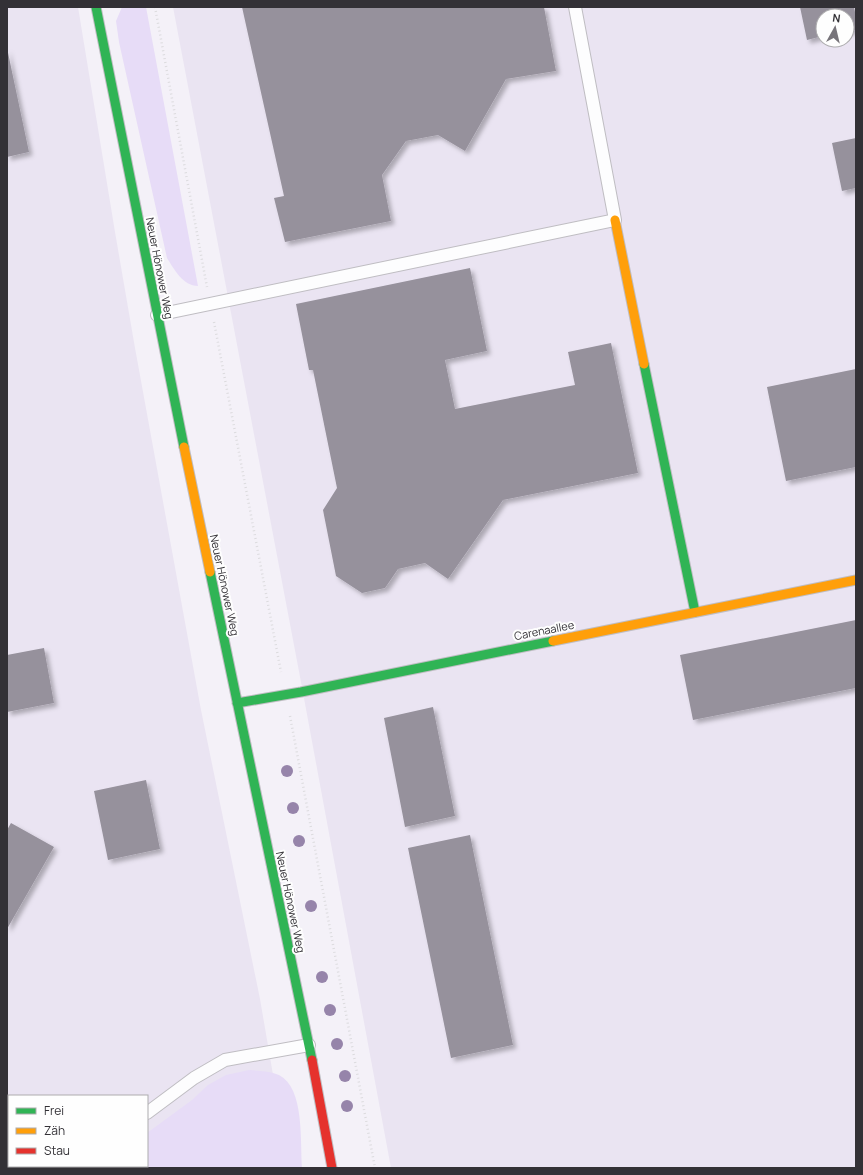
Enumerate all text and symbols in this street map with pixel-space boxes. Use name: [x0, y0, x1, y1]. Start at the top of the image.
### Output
north arrow: [815, 8, 855, 48]
text: N: [832, 10, 842, 26]
street label: Neuer Hönower Weg: [143, 216, 177, 320]
street label: Neuer Hönower Weg: [207, 533, 243, 637]
street label: Carenaallee: [513, 617, 576, 643]
street label: Neuer Hönower Weg: [273, 850, 309, 954]
legend: [8, 1095, 148, 1167]
text: Frei: [44, 1102, 64, 1119]
text: Zäh: [44, 1122, 65, 1139]
text: Stau: [44, 1142, 70, 1159]

